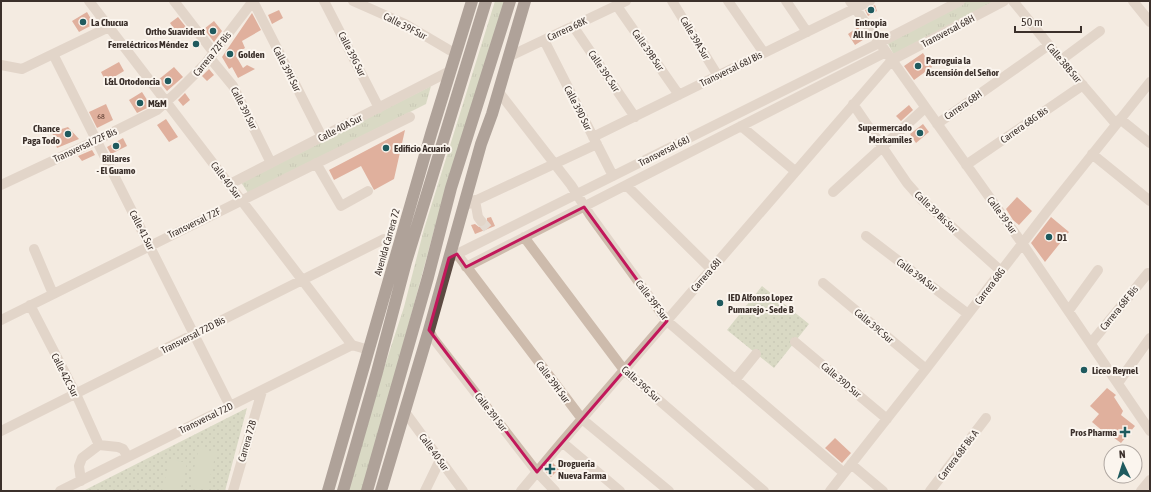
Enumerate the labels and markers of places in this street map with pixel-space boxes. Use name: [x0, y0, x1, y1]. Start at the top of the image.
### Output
marker: Entropia All In One: [866, 5, 876, 15]
marker: La Chucua: [78, 17, 88, 27]
place label: La Chucua: [91, 17, 129, 28]
place label: Entropia All In One: [852, 17, 889, 40]
place label: Ortho Suavident: [145, 26, 205, 37]
marker: Ortho Suavident: [208, 26, 218, 36]
place label: Ferreléctricos Méndez: [108, 39, 188, 50]
marker: Ferreléctricos Méndez: [191, 39, 201, 49]
marker: Golden: [225, 49, 235, 59]
place label: Golden: [238, 49, 265, 60]
place label: Parroguia la Ascensión del Señor: [925, 55, 1000, 78]
marker: Parroguia la Ascensión del Señor: [913, 61, 923, 71]
place label: L&L Ortodoncia: [105, 76, 160, 87]
marker: L&L Ortodoncia: [163, 76, 173, 86]
marker: M&M: [135, 98, 145, 108]
place label: M&M: [148, 98, 167, 109]
place label: Supermercado Merkamiles: [858, 122, 912, 145]
place label: Chance Paga Todo: [23, 123, 60, 146]
marker: Supermercado Merkamiles: [915, 128, 925, 138]
marker: Chance Paga Todo: [63, 129, 73, 139]
marker: Billares - El Guamo: [111, 141, 121, 151]
marker: Edificio Acuario: [381, 143, 391, 153]
place label: Edificio Acuario: [394, 143, 451, 154]
place label: Billares - El Guamo: [97, 153, 136, 176]
marker: D1: [1044, 232, 1054, 242]
place label: D1: [1057, 232, 1068, 243]
place label: IED Alfonso Lopez Pumarejo - Sede B: [728, 292, 794, 315]
marker: IED Alfonso Lopez Pumarejo - Sede B: [715, 298, 725, 308]
marker: Liceo Reynel: [1079, 365, 1089, 375]
place label: Liceo Reynel: [1092, 365, 1138, 376]
place label: Pros Pharma: [1070, 427, 1117, 438]
marker: Pros Pharma: [1120, 427, 1130, 437]
place label: Drogueria Nueva Farma: [558, 458, 607, 481]
marker: Drogueria Nueva Farma: [545, 464, 555, 474]

